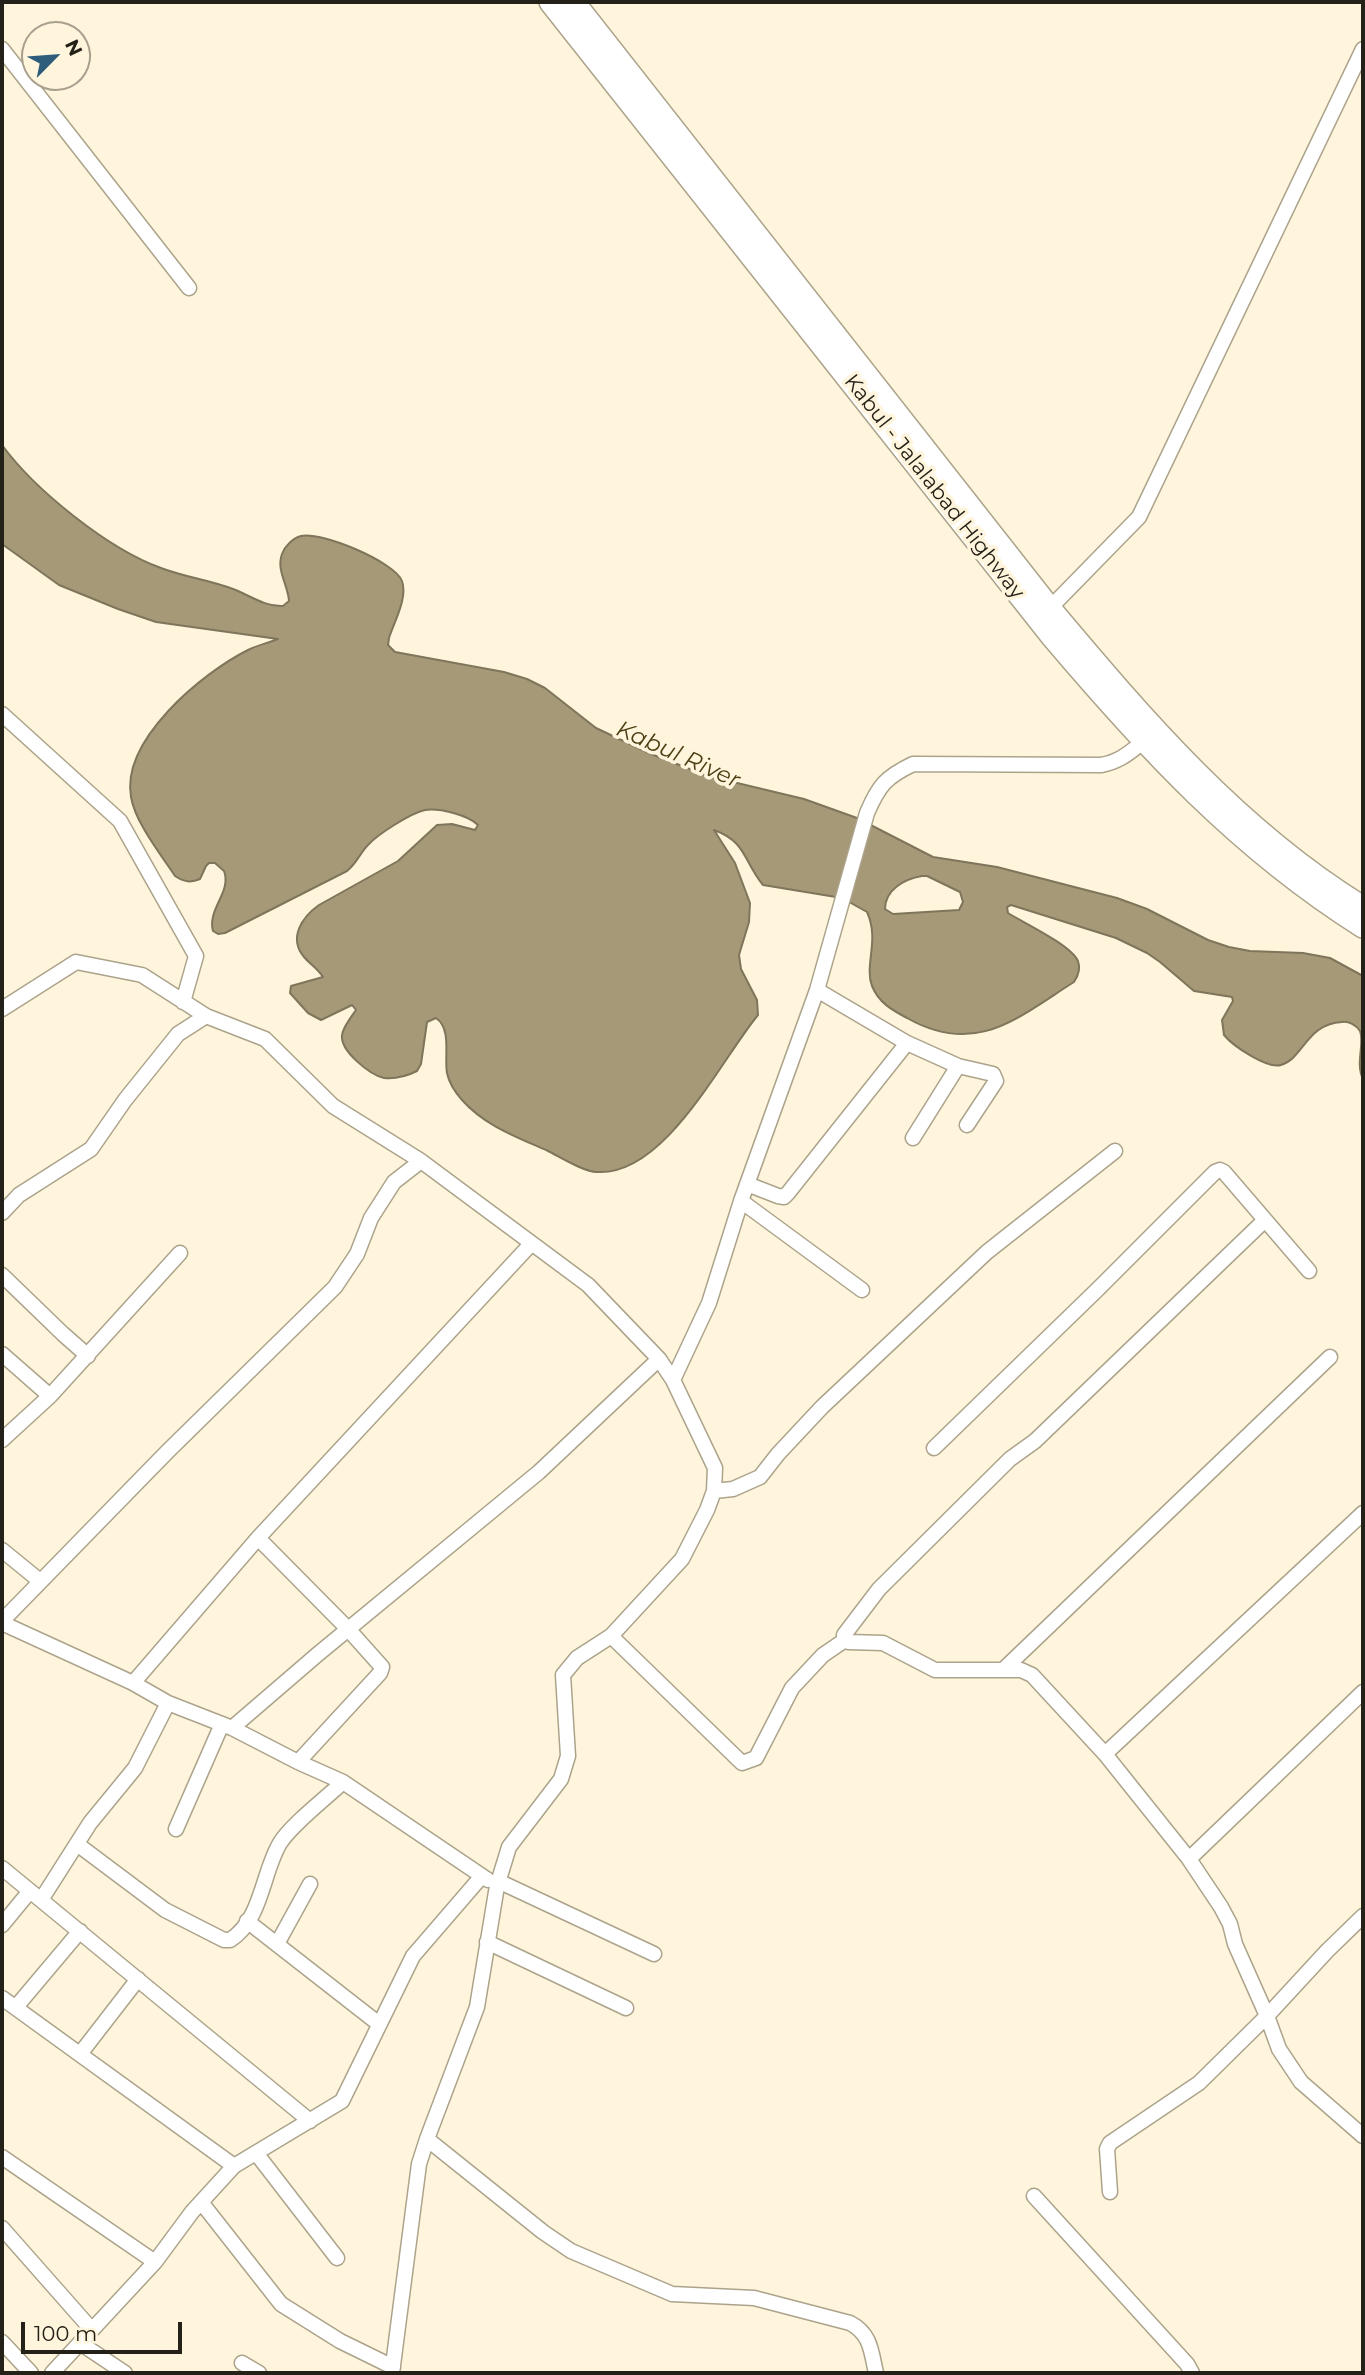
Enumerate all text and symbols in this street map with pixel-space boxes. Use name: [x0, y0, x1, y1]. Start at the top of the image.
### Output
north arrow: [21, 21, 91, 91]
text: N: [60, 36, 87, 60]
street label: Kabul - Jalalabad Highway: [839, 370, 1029, 604]
water label: Kabul River: [612, 715, 744, 795]
scale bar: [24, 2308, 186, 2352]
text: 100 m: [34, 2321, 97, 2346]

